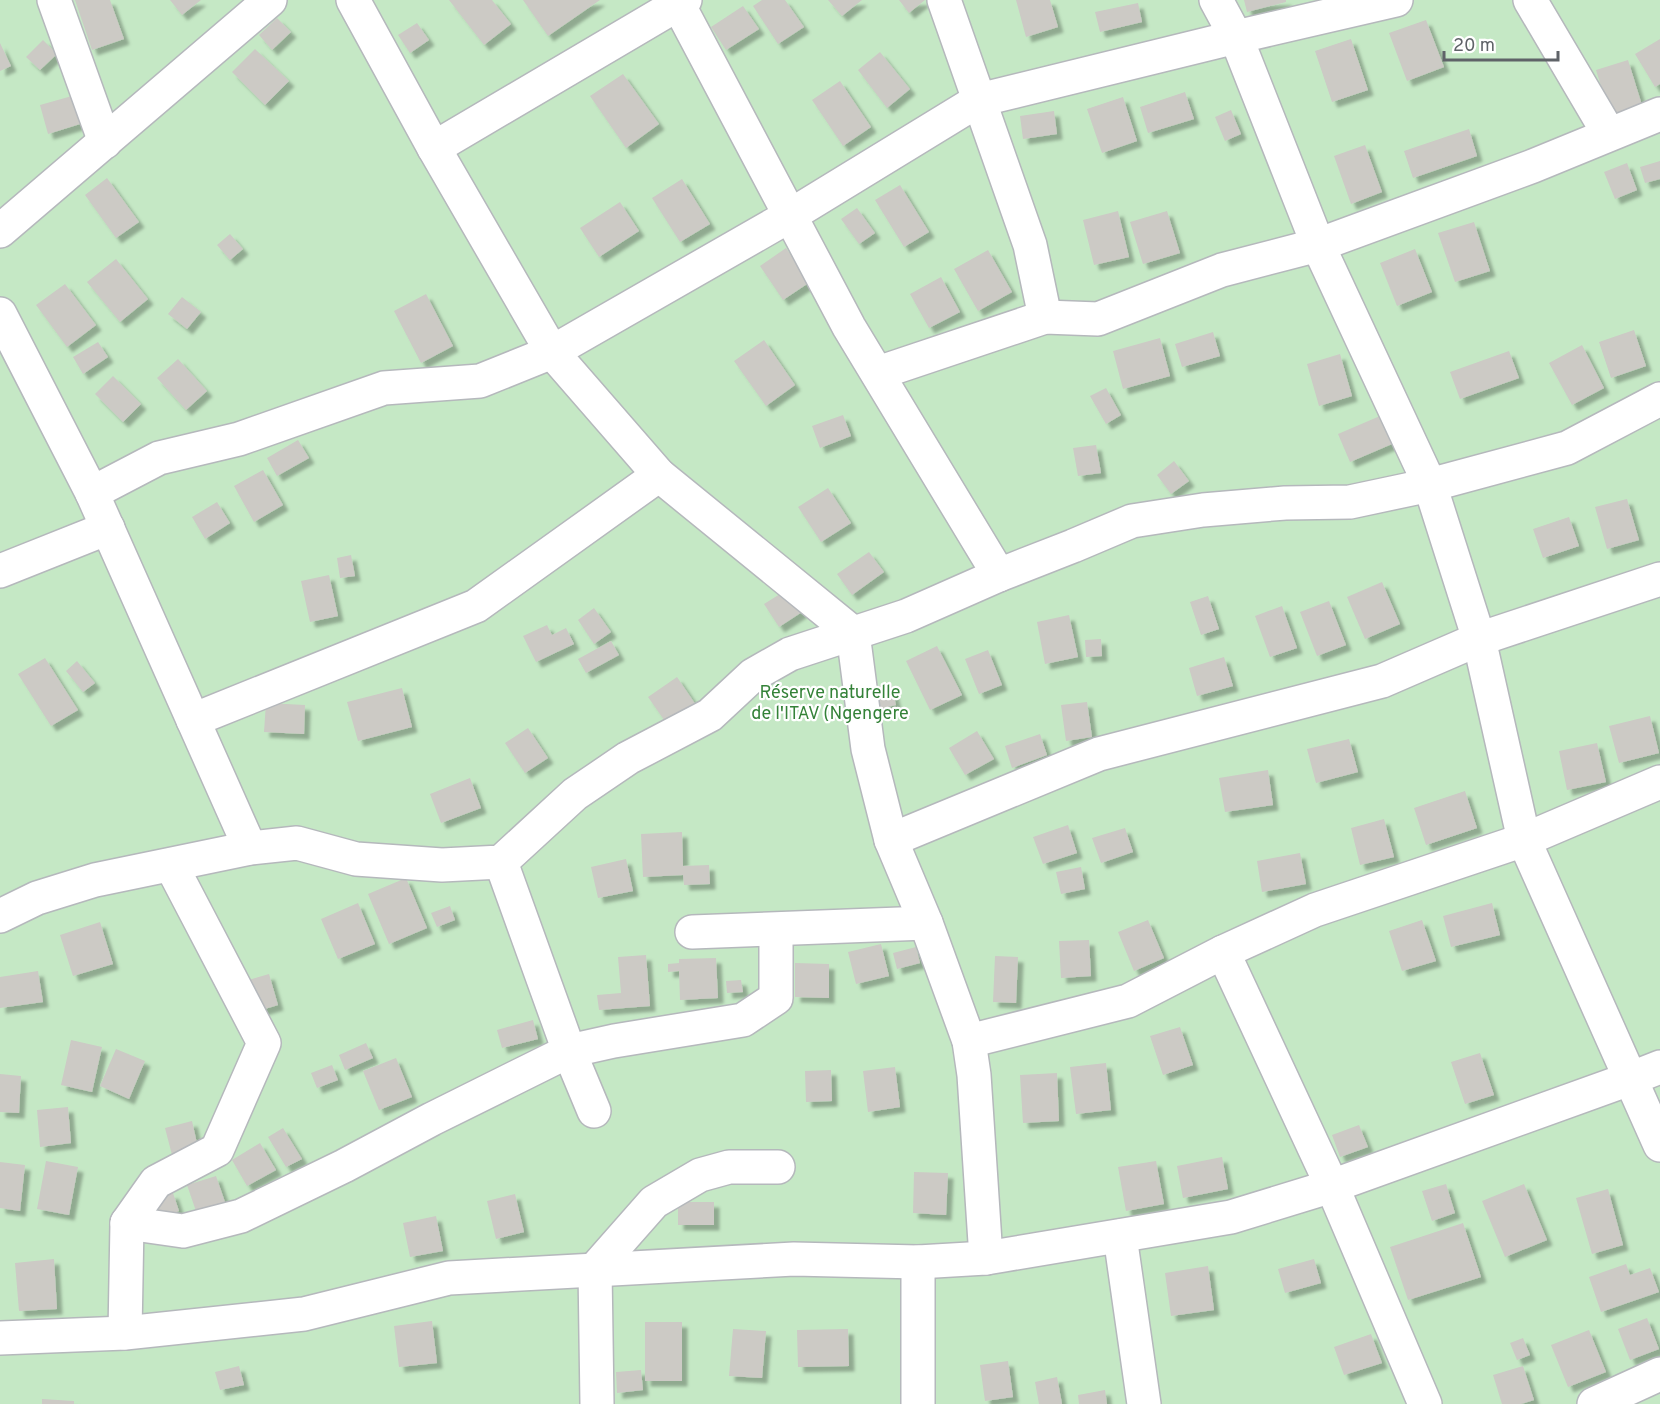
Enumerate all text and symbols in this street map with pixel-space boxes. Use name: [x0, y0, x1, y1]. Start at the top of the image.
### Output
scale bar: [1444, 24, 1558, 62]
text: 20 m: [1453, 35, 1495, 58]
park label: Réserve naturelle de l'ITAV (Ngengere: [751, 682, 909, 726]

